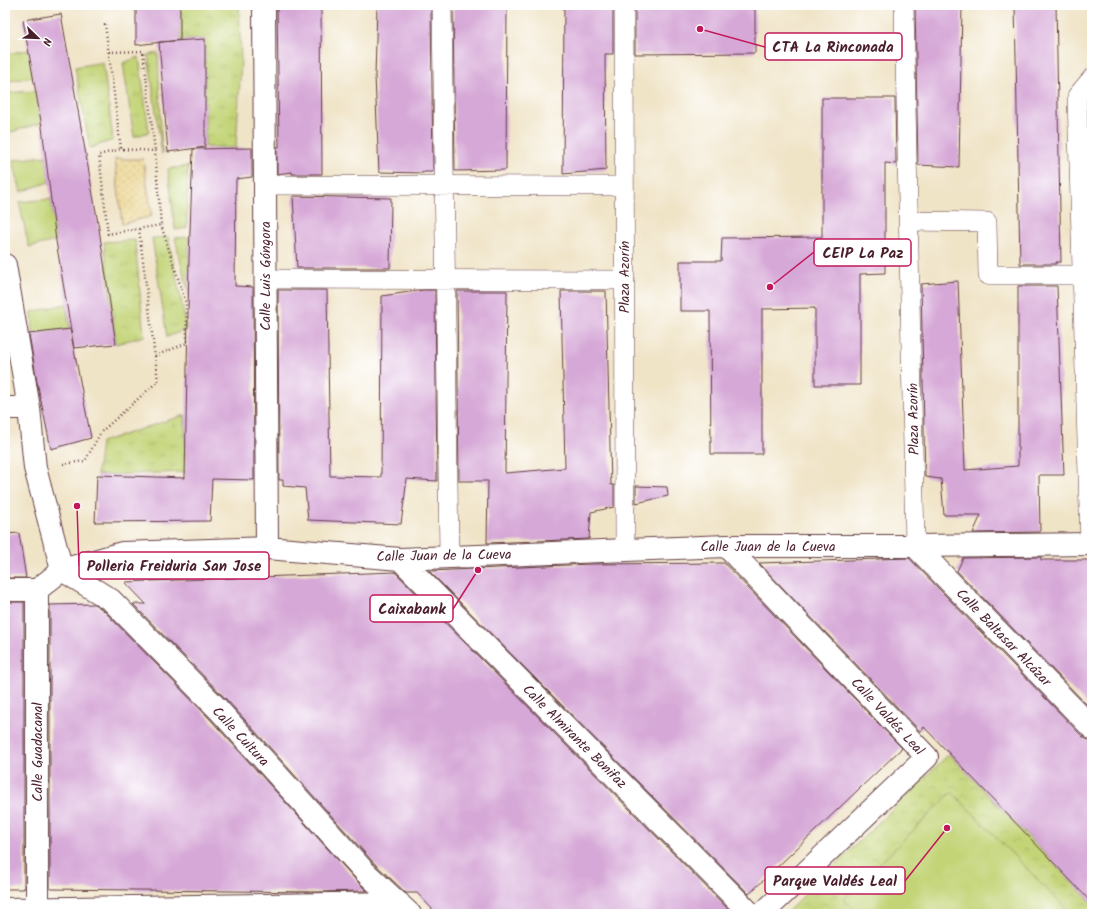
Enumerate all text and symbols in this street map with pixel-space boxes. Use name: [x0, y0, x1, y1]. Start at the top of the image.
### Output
north arrow: [18, 18, 58, 58]
callout: CTA La Rinconada: [765, 33, 902, 60]
text: N: [37, 35, 56, 48]
text: CTA La Rinconada: [772, 36, 894, 60]
street label: Calle Luis Góngora: [255, 221, 277, 331]
callout: CEIP La Paz: [814, 239, 911, 266]
street label: Plaza Azorín: [614, 241, 636, 313]
text: CEIP La Paz: [823, 242, 903, 266]
street label: Plaza Azorín: [902, 383, 926, 455]
street label: Calle Juan de la Cueva: [700, 536, 836, 558]
street label: Calle Juan de la Cueva: [376, 544, 512, 568]
callout: Polleria Freiduria San Jose: [79, 552, 269, 579]
text: Polleria Freiduria San Jose: [87, 555, 262, 579]
street label: Calle Baltasar Alcázar: [950, 583, 1057, 693]
callout: Caixabank: [370, 595, 453, 622]
text: Caixabank: [378, 598, 446, 622]
street label: Calle Valdés Leal: [845, 673, 930, 761]
street label: Calle Almirante Bonifaz: [517, 679, 632, 794]
street label: Calle Guadacanal: [27, 702, 49, 802]
street label: Calle Cultura: [206, 702, 274, 772]
callout: Parque Valdés Leal: [765, 867, 905, 894]
text: Parque Valdés Leal: [773, 870, 897, 894]

